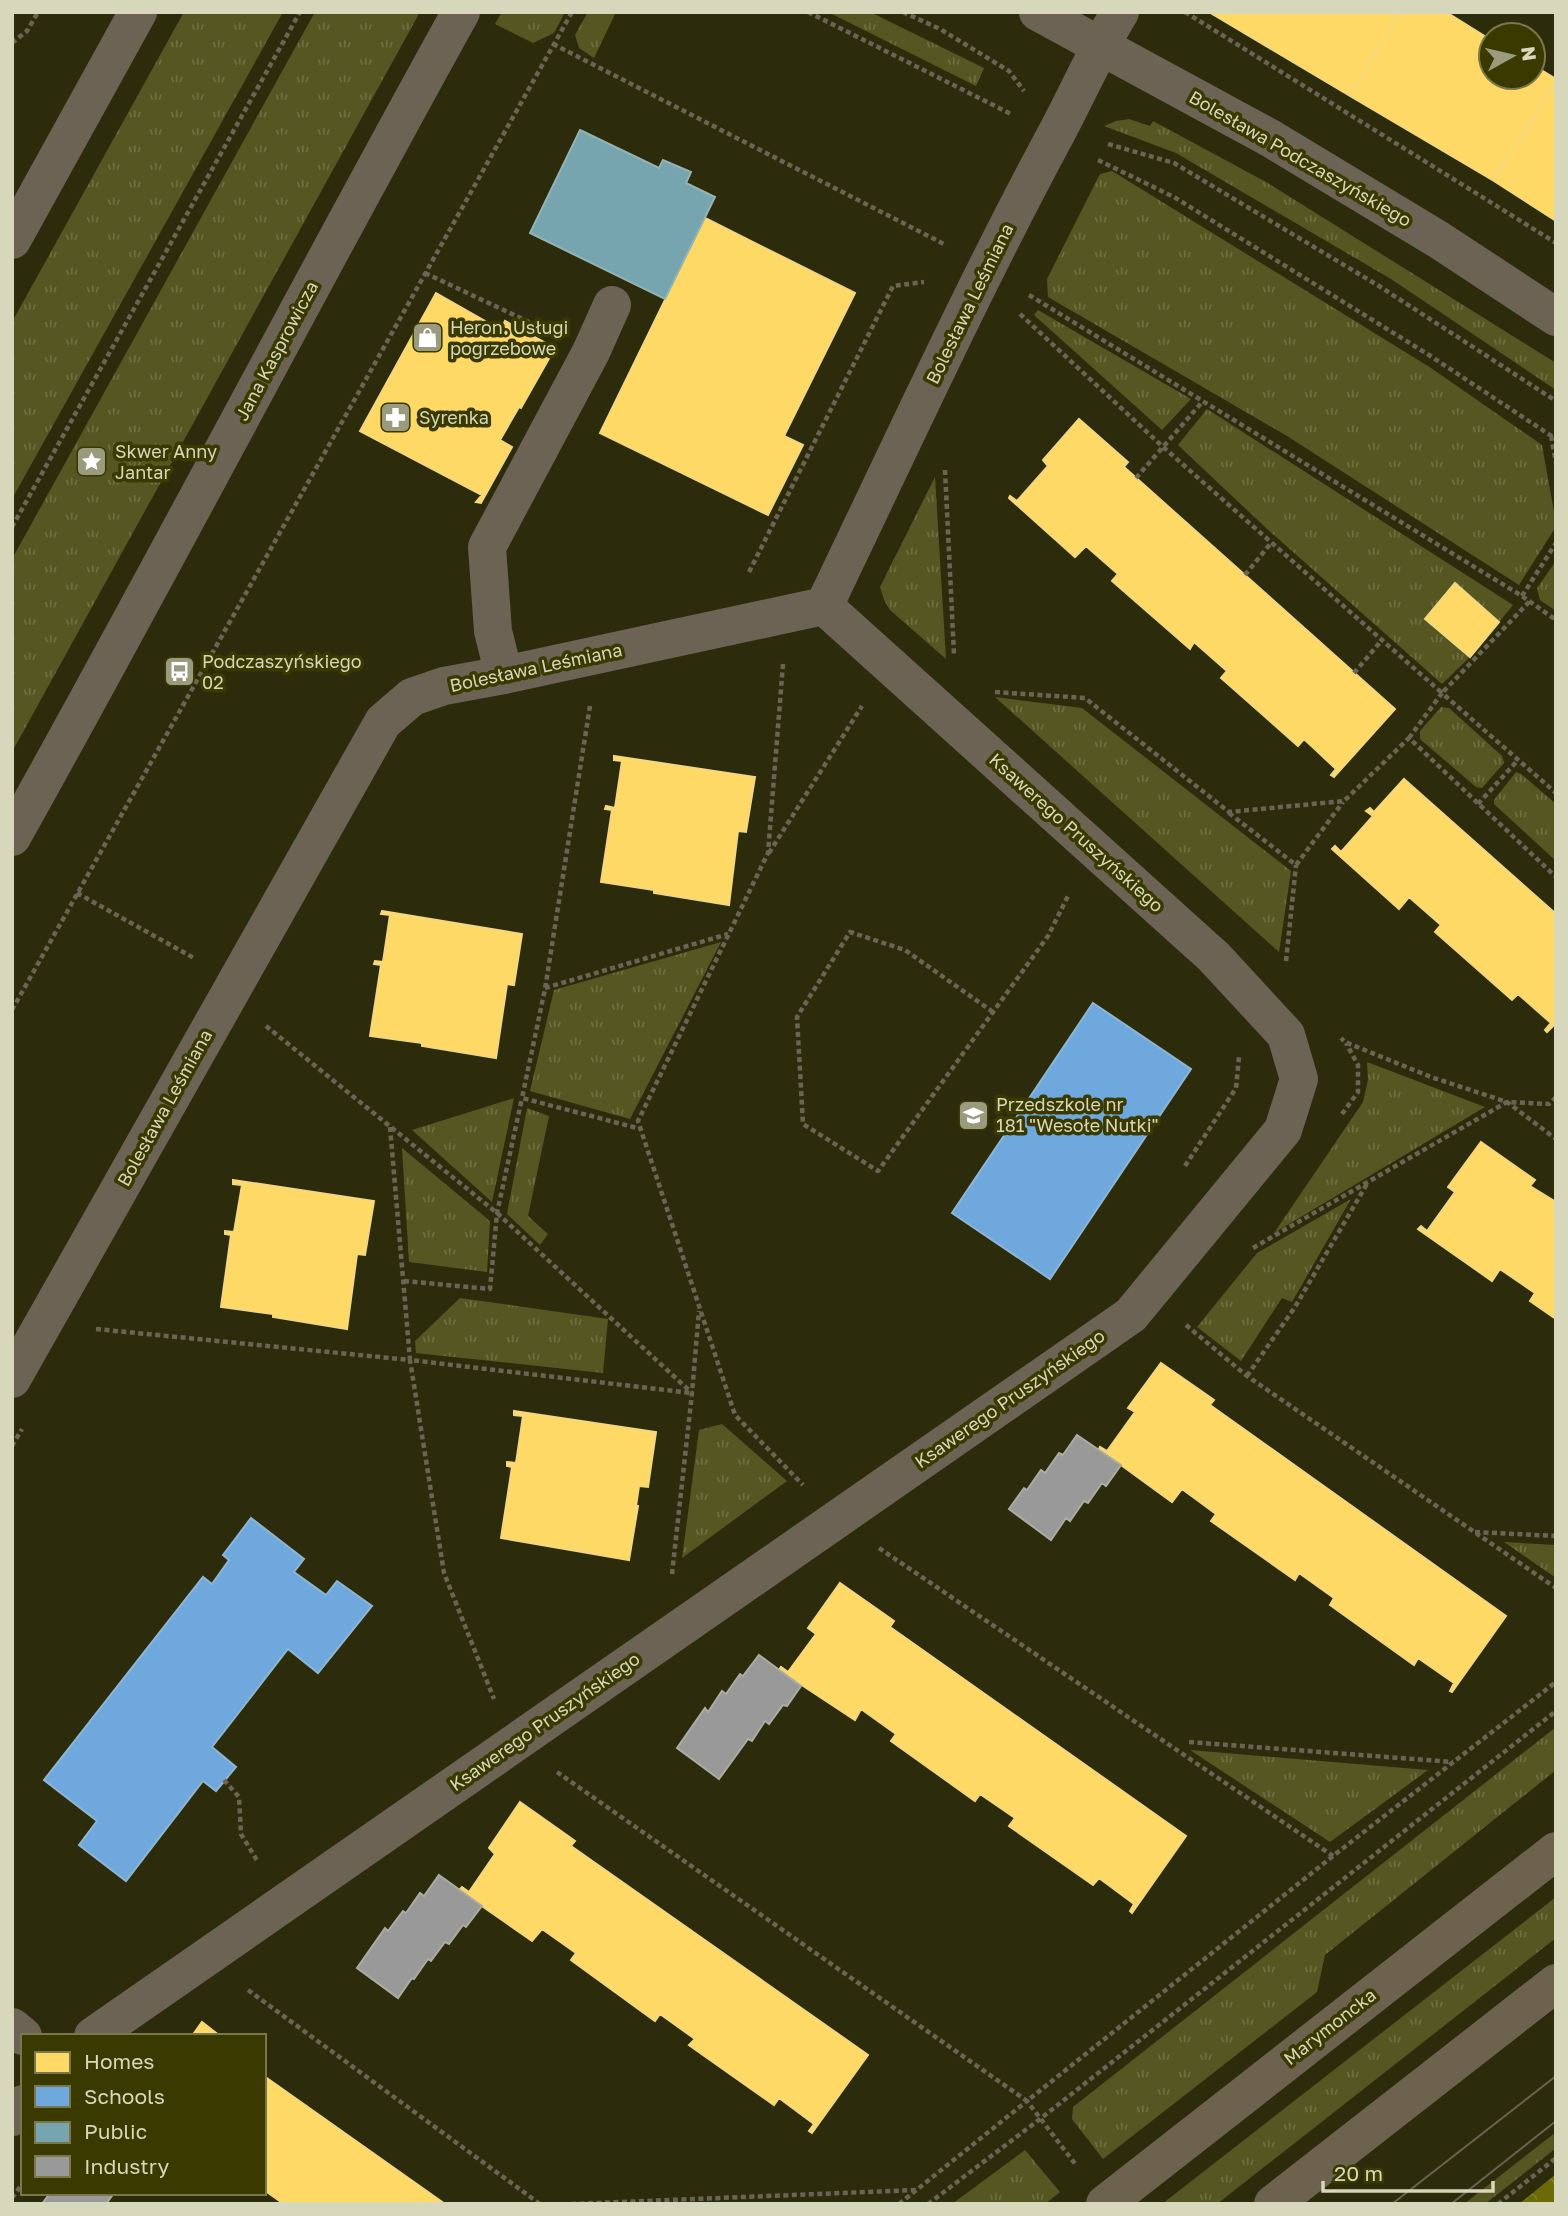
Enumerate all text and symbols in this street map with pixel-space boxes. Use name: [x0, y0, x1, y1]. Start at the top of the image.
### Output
north arrow: [1477, 21, 1547, 91]
text: N: [1517, 45, 1542, 62]
street label: Bolesława Podczaszyńskiego: [1185, 85, 1416, 231]
street label: Bolesława Leśmiana: [921, 220, 1017, 387]
street label: Jana Kasprowicza: [230, 277, 322, 424]
place label: Heron. Usługi pogrzebowe: [450, 316, 568, 359]
shop icon: Heron. Usługi pogrzebowe: [410, 321, 444, 355]
pharmacy icon: Syrenka: [379, 401, 413, 435]
place label: Syrenka: [419, 406, 489, 428]
place label: Skwer Anny Jantar: [115, 440, 217, 483]
place icon: Skwer Anny Jantar: [75, 445, 109, 479]
street label: Bolesława Leśmiana: [448, 638, 624, 696]
place label: Podczaszyńskiego 02: [202, 650, 362, 693]
bus stop icon: Podczaszyńskiego 02: [162, 655, 196, 689]
street label: Ksawerego Pruszyńskiego: [985, 748, 1168, 916]
street label: Bolesława Leśmiana: [112, 1025, 216, 1190]
place label: Przedszkole nr 181 "Wesołe Nutki": [996, 1093, 1159, 1136]
school or university icon: Przedszkole nr 181 "Wesołe Nutki": [956, 1098, 990, 1132]
street label: Ksawerego Pruszyńskiego: [910, 1324, 1109, 1472]
street label: Ksawerego Pruszyńskiego: [445, 1647, 644, 1795]
street label: Marymoncka: [1279, 1983, 1380, 2069]
legend: [21, 2034, 266, 2195]
text: Homes: [84, 2048, 154, 2074]
text: Schools: [84, 2083, 165, 2109]
text: Public: [84, 2118, 147, 2144]
scale bar: [1323, 2150, 1493, 2194]
text: Industry: [84, 2153, 169, 2179]
text: 20 m: [1334, 2160, 1383, 2186]

